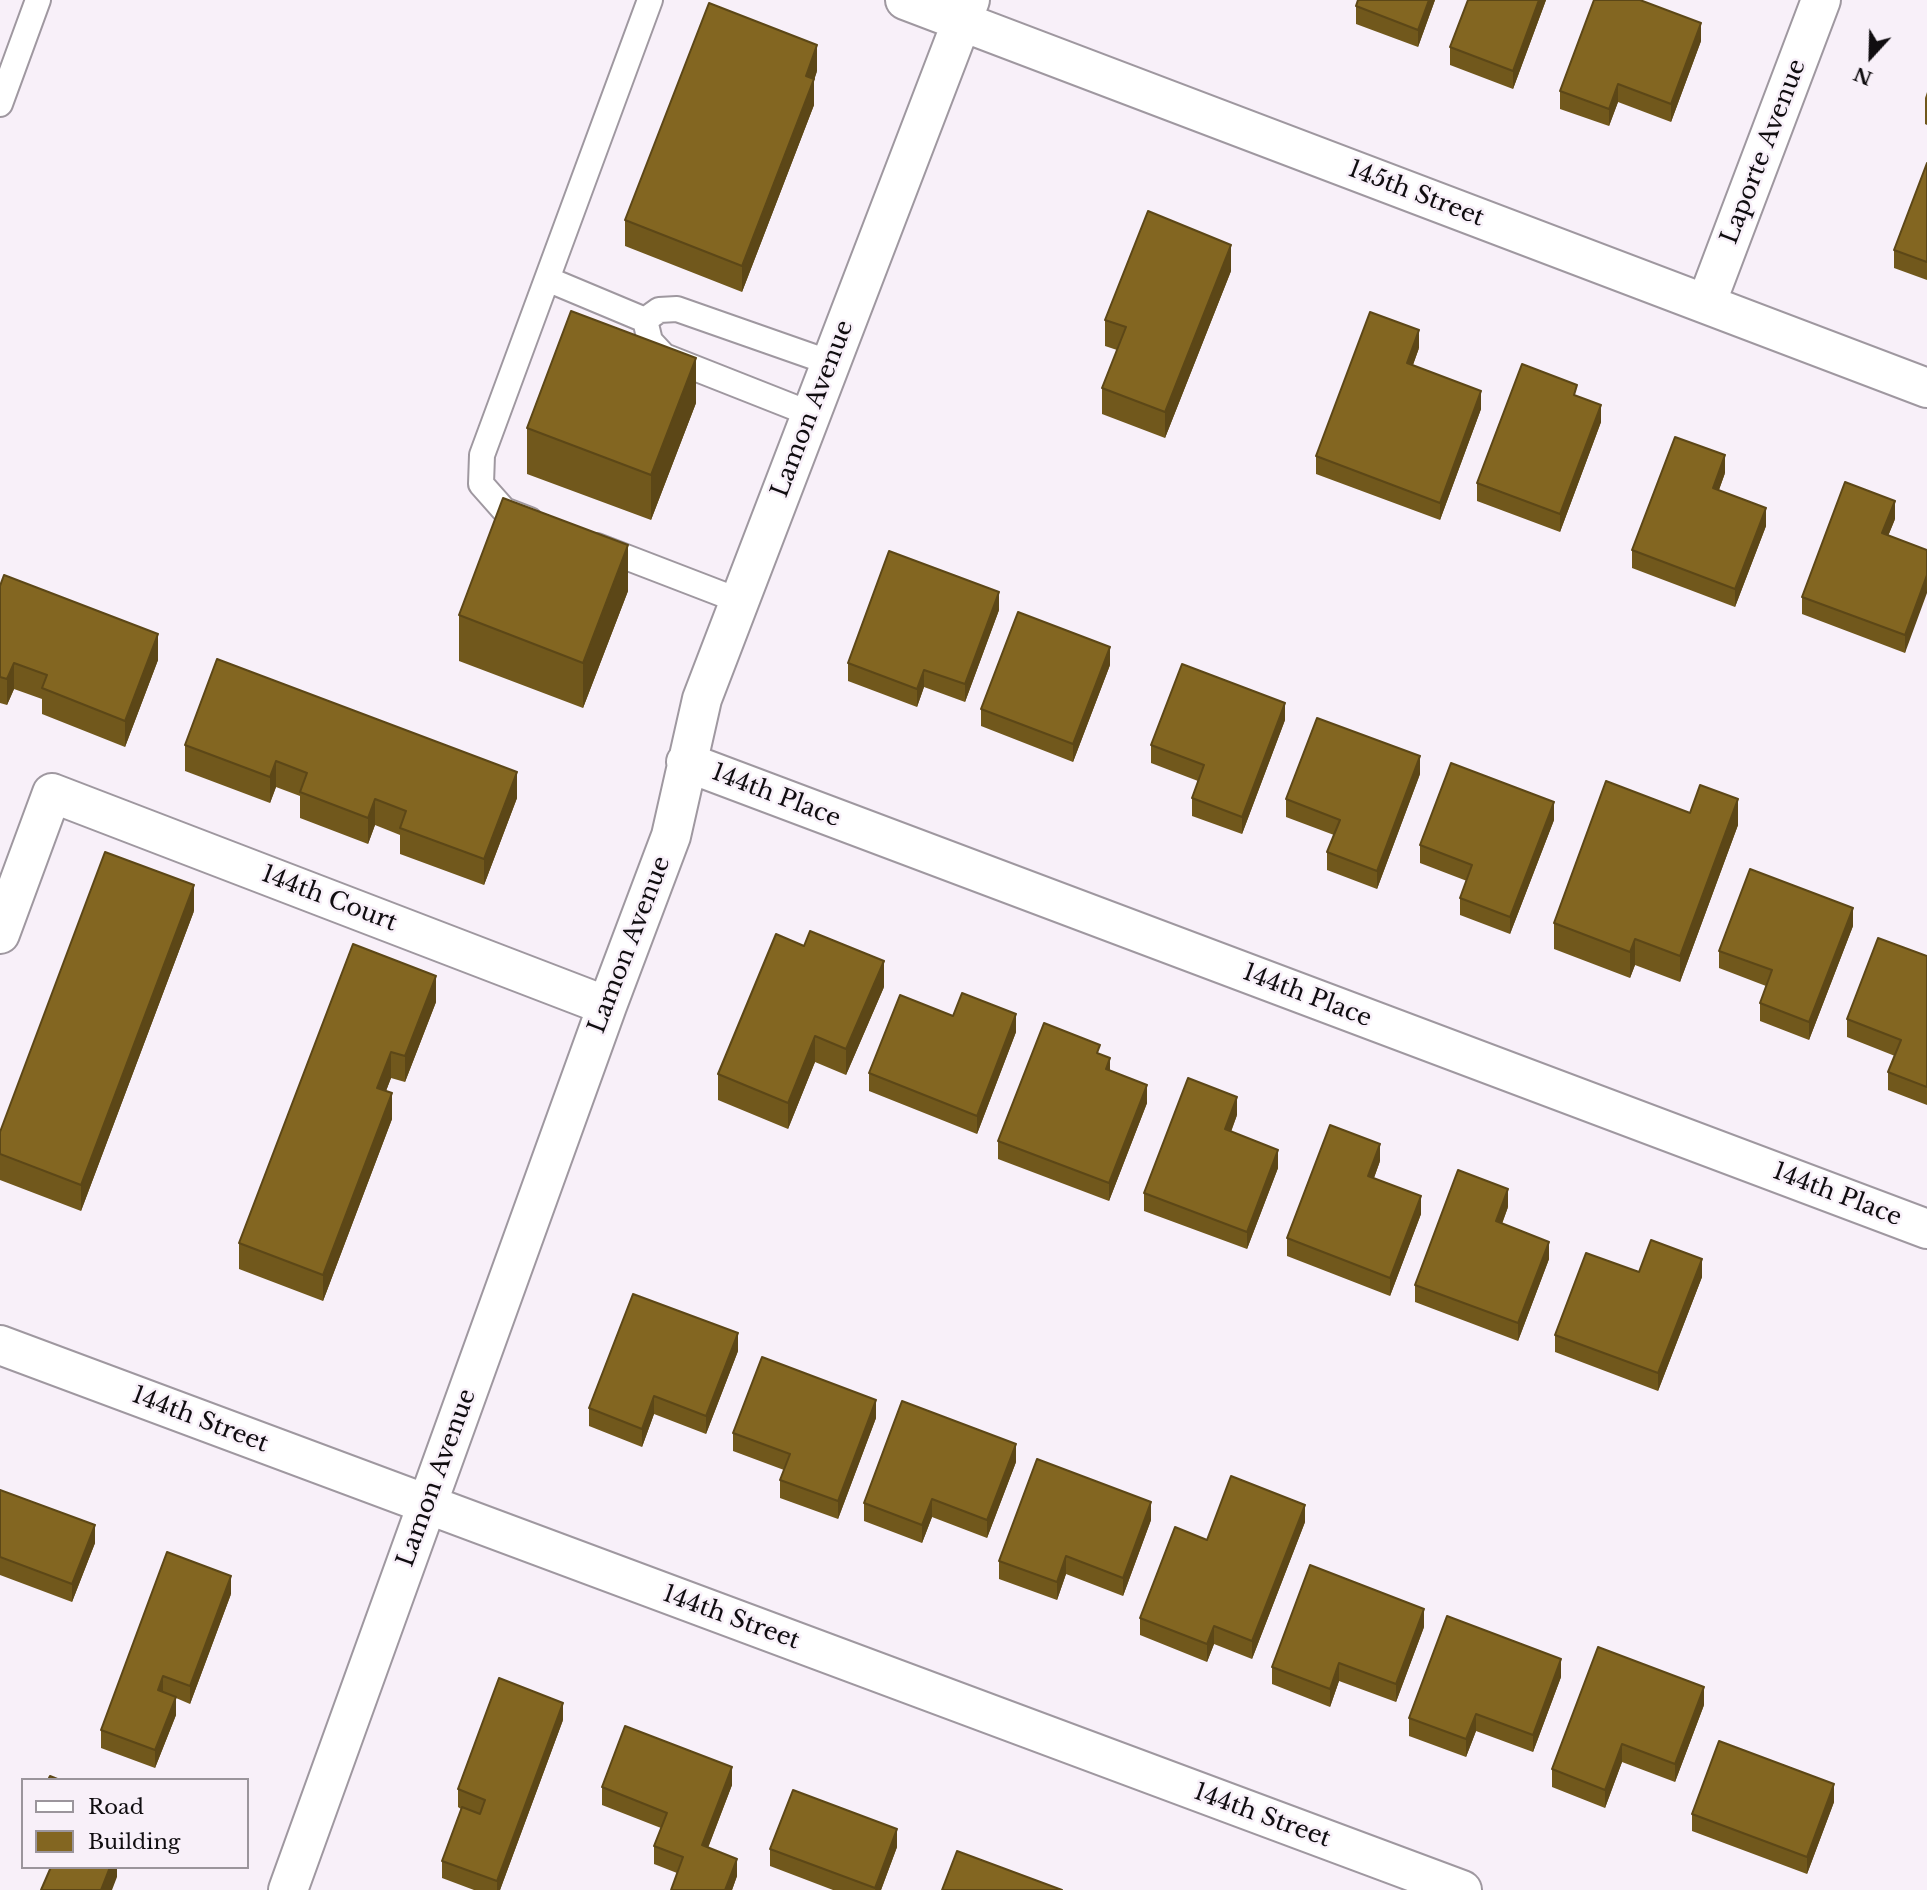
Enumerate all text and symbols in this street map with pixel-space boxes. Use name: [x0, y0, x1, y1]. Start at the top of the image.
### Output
north arrow: [1836, 21, 1906, 91]
street label: Laporte Avenue: [1716, 56, 1812, 248]
text: N: [1850, 62, 1876, 90]
street label: 145th Street: [1344, 155, 1488, 233]
street label: Lamon Avenue: [766, 317, 860, 501]
street label: 144th Place: [708, 758, 844, 834]
street label: Lamon Avenue: [583, 853, 677, 1037]
street label: 144th Court: [257, 860, 401, 938]
street label: 144th Place: [1239, 958, 1375, 1034]
street label: 144th Place: [1769, 1157, 1905, 1233]
street label: 144th Street: [128, 1381, 272, 1459]
street label: Lamon Avenue: [391, 1385, 483, 1571]
street label: 144th Street: [659, 1580, 803, 1656]
legend: [21, 1778, 248, 1869]
street label: 144th Street: [1190, 1778, 1334, 1854]
text: Road: [88, 1794, 144, 1820]
text: Building: [88, 1829, 180, 1855]

